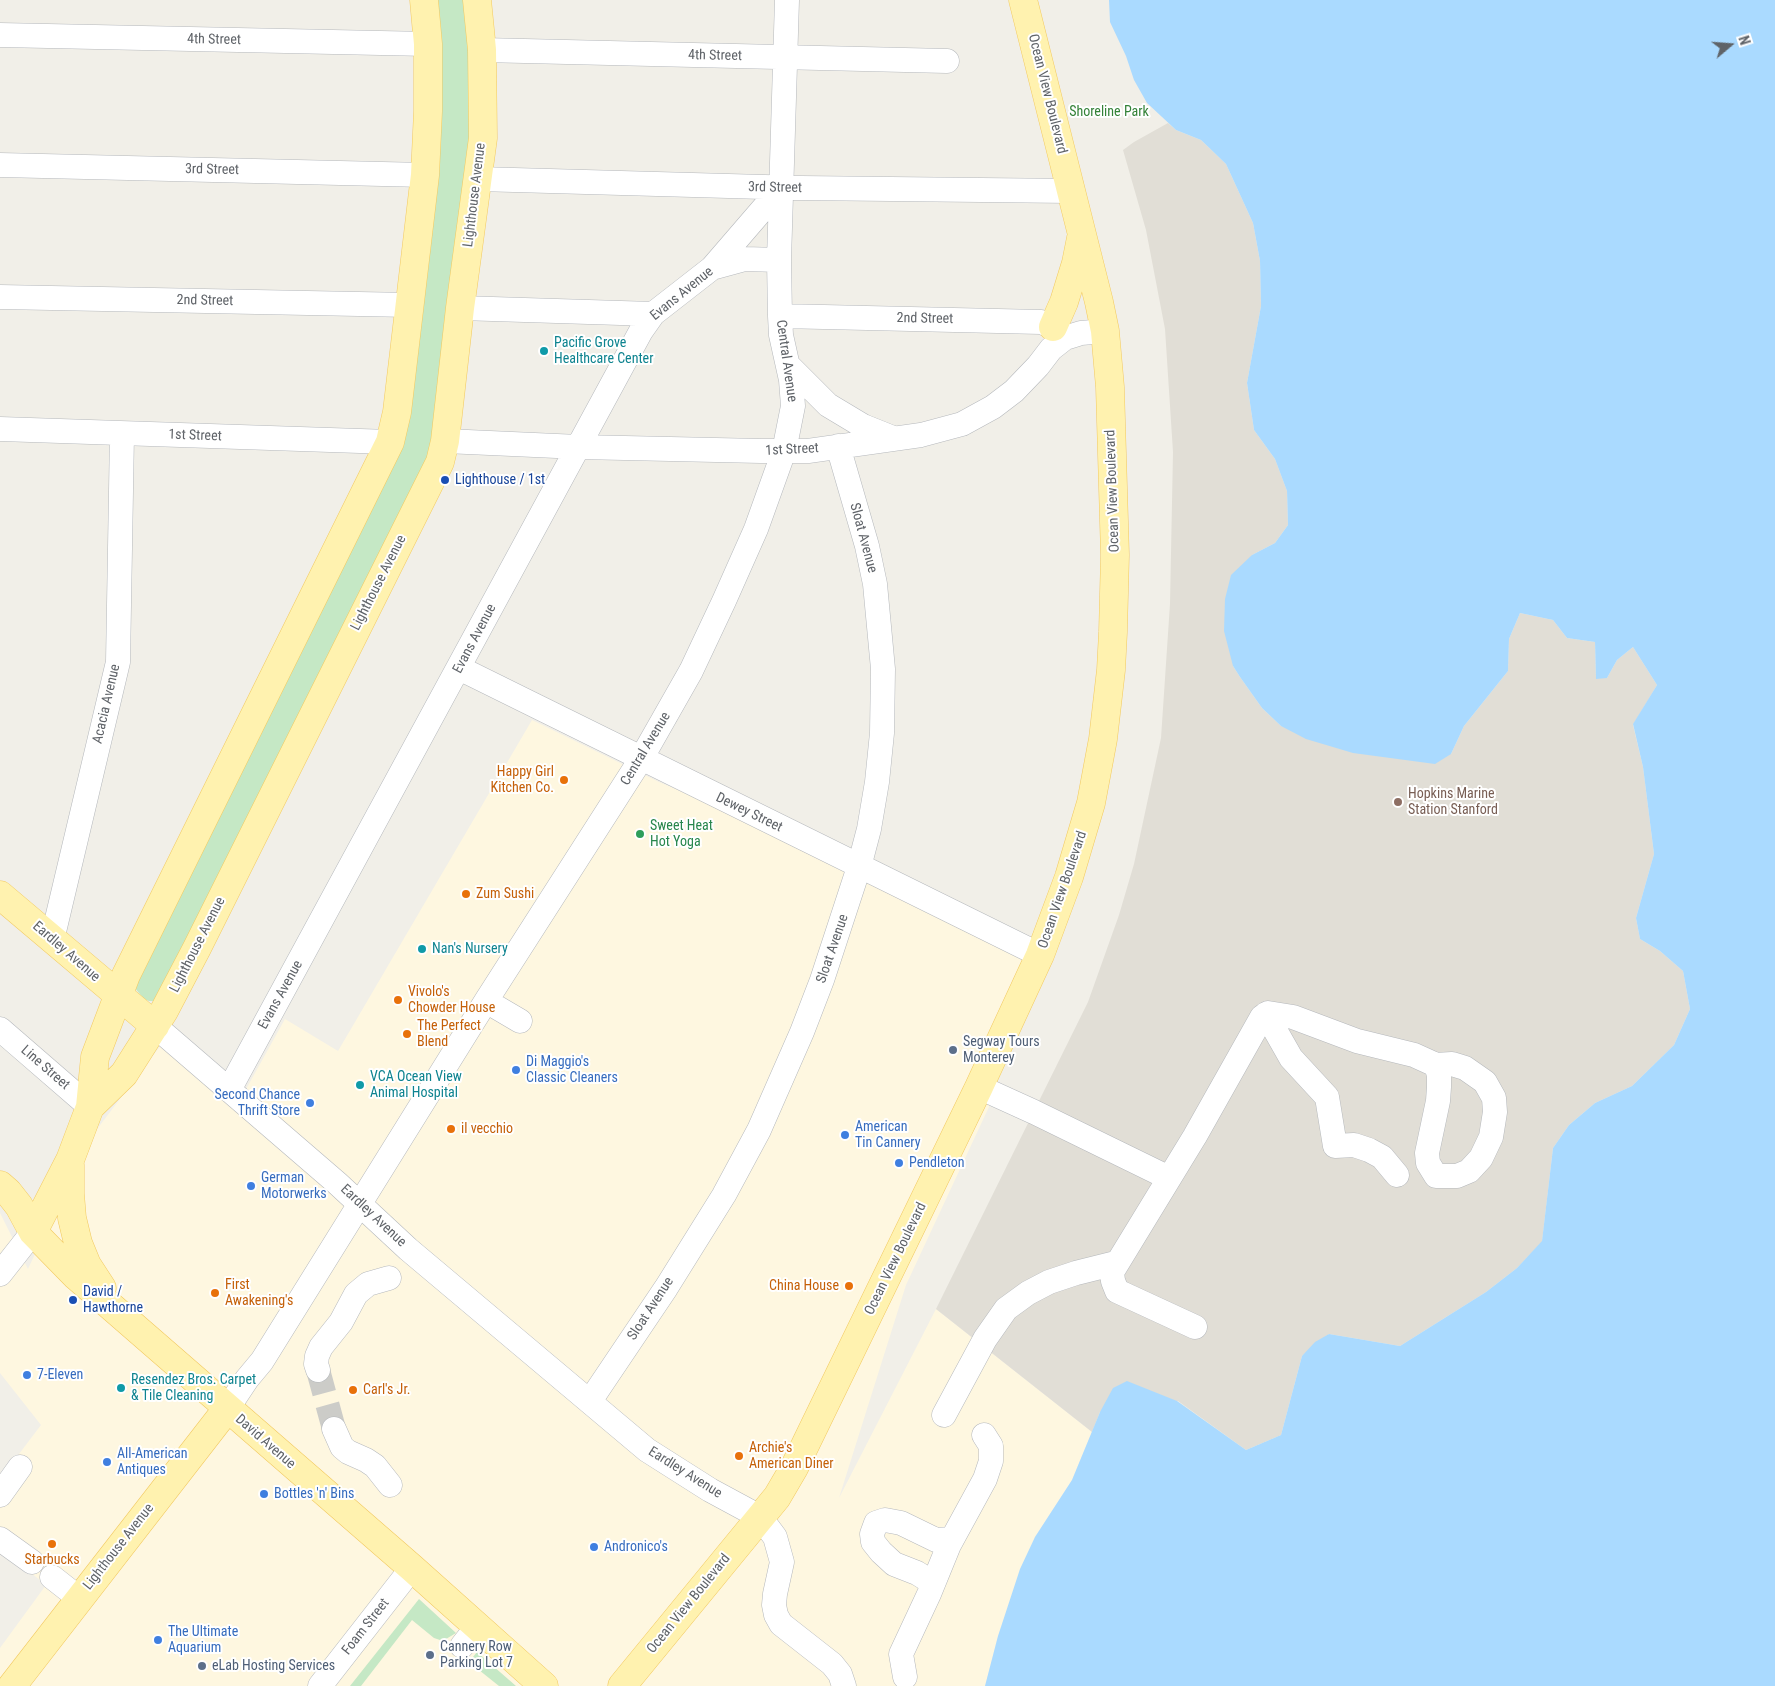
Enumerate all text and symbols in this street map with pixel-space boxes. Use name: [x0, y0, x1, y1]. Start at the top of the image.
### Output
north arrow: [1705, 20, 1755, 70]
street label: 4th Street: [187, 31, 241, 49]
street label: Ocean View Boulevard: [1024, 32, 1070, 156]
text: N: [1735, 34, 1753, 47]
street label: 4th Street: [688, 47, 742, 65]
park label: Shoreline Park: [1069, 104, 1149, 120]
street label: Lighthouse Avenue: [460, 142, 490, 248]
street label: 3rd Street: [185, 161, 239, 179]
street label: 3rd Street: [748, 179, 802, 197]
street label: Evans Avenue: [647, 264, 717, 324]
street label: 2nd Street: [177, 292, 233, 310]
street label: 2nd Street: [897, 310, 953, 328]
street label: Central Avenue: [772, 319, 800, 403]
place label: Pacific Grove Healthcare Center: [554, 335, 653, 368]
marker: Pacific Grove Healthcare Center: [538, 345, 550, 357]
street label: 1st Street: [168, 427, 222, 445]
street label: Ocean View Boulevard: [1102, 429, 1124, 553]
street label: 1st Street: [765, 440, 819, 460]
place label: Lighthouse / 1st: [455, 472, 545, 488]
marker: Lighthouse / 1st: [439, 474, 451, 486]
street label: Sloat Avenue: [846, 501, 880, 575]
street label: Lighthouse Avenue: [348, 533, 410, 633]
street label: Evans Avenue: [450, 601, 500, 677]
street label: Acacia Avenue: [90, 663, 124, 745]
street label: Central Avenue: [617, 709, 675, 789]
place label: Happy Girl Kitchen Co.: [491, 764, 554, 796]
marker: Happy Girl Kitchen Co.: [558, 774, 570, 786]
place label: Hopkins Marine Station Stanford: [1408, 786, 1498, 819]
street label: Dewey Street: [713, 790, 785, 836]
marker: Hopkins Marine Station Stanford: [1392, 796, 1404, 808]
place label: Sweet Heat Hot Yoga: [650, 818, 713, 850]
marker: Sweet Heat Hot Yoga: [634, 828, 646, 840]
street label: Ocean View Boulevard: [1035, 829, 1091, 951]
place label: Zum Sushi: [476, 886, 534, 902]
marker: Zum Sushi: [460, 888, 472, 900]
street label: Lighthouse Avenue: [167, 895, 229, 995]
street label: Sloat Avenue: [813, 912, 853, 986]
street label: Eardley Avenue: [29, 918, 103, 986]
place label: Nan's Nursery: [432, 941, 508, 957]
marker: Nan's Nursery: [416, 943, 428, 955]
street label: Evans Avenue: [255, 958, 307, 1032]
place label: Vivolo's Chowder House: [408, 984, 495, 1016]
marker: Vivolo's Chowder House: [392, 994, 404, 1006]
place label: The Perfect Blend: [417, 1018, 481, 1050]
marker: The Perfect Blend: [401, 1028, 413, 1040]
place label: Segway Tours Monterey: [963, 1034, 1040, 1066]
street label: Line Street: [17, 1042, 73, 1094]
marker: Segway Tours Monterey: [947, 1044, 959, 1056]
place label: Di Maggio's Classic Cleaners: [526, 1054, 618, 1086]
marker: Di Maggio's Classic Cleaners: [510, 1064, 522, 1076]
place label: VCA Ocean View Animal Hospital: [370, 1069, 462, 1102]
marker: VCA Ocean View Animal Hospital: [354, 1079, 366, 1091]
place label: Second Chance Thrift Store: [215, 1087, 300, 1120]
marker: Second Chance Thrift Store: [304, 1097, 316, 1109]
place label: American Tin Cannery: [855, 1119, 920, 1152]
place label: il vecchio: [461, 1121, 513, 1137]
marker: il vecchio: [445, 1123, 457, 1135]
marker: American Tin Cannery: [839, 1129, 851, 1141]
place label: Pendleton: [909, 1155, 965, 1171]
marker: Pendleton: [893, 1157, 905, 1169]
place label: German Motorwerks: [261, 1170, 327, 1202]
marker: German Motorwerks: [245, 1180, 257, 1192]
street label: Eardley Avenue: [337, 1181, 409, 1251]
street label: Ocean View Boulevard: [862, 1200, 930, 1318]
street label: Sloat Avenue: [624, 1274, 678, 1344]
place label: First Awakening's: [225, 1277, 293, 1310]
place label: China House: [769, 1278, 839, 1294]
marker: China House: [843, 1280, 855, 1292]
place label: David / Hawthorne: [83, 1284, 143, 1316]
marker: First Awakening's: [209, 1287, 221, 1299]
marker: David / Hawthorne: [67, 1294, 79, 1306]
place label: 7-Eleven: [37, 1367, 83, 1383]
marker: 7-Eleven: [21, 1369, 33, 1381]
place label: Resendez Bros. Carpet & Tile Cleaning: [131, 1372, 256, 1404]
marker: Resendez Bros. Carpet & Tile Cleaning: [115, 1382, 127, 1394]
place label: Carl's Jr.: [363, 1382, 411, 1398]
marker: Carl's Jr.: [347, 1384, 359, 1396]
street label: David Avenue: [231, 1411, 299, 1473]
place label: Archie's American Diner: [749, 1440, 834, 1472]
street label: Eardley Avenue: [645, 1444, 725, 1502]
place label: All-American Antiques: [117, 1446, 188, 1478]
marker: Archie's American Diner: [733, 1450, 745, 1462]
marker: All-American Antiques: [101, 1456, 113, 1468]
place label: Bottles 'n' Bins: [274, 1486, 354, 1502]
marker: Bottles 'n' Bins: [258, 1488, 270, 1500]
street label: Lighthouse Avenue: [80, 1501, 158, 1593]
marker: Starbucks: [46, 1538, 58, 1550]
place label: Andronico's: [604, 1539, 668, 1555]
marker: Andronico's: [588, 1541, 600, 1553]
street label: Ocean View Boulevard: [644, 1551, 734, 1657]
place label: Starbucks: [24, 1552, 80, 1568]
street label: Foam Street: [339, 1595, 393, 1659]
place label: The Ultimate Aquarium: [168, 1624, 238, 1656]
marker: The Ultimate Aquarium: [152, 1634, 164, 1646]
place label: Cannery Row Parking Lot 7: [440, 1639, 513, 1671]
marker: Cannery Row Parking Lot 7: [424, 1649, 436, 1661]
place label: eLab Hosting Services: [212, 1658, 335, 1674]
marker: eLab Hosting Services: [196, 1660, 208, 1672]

